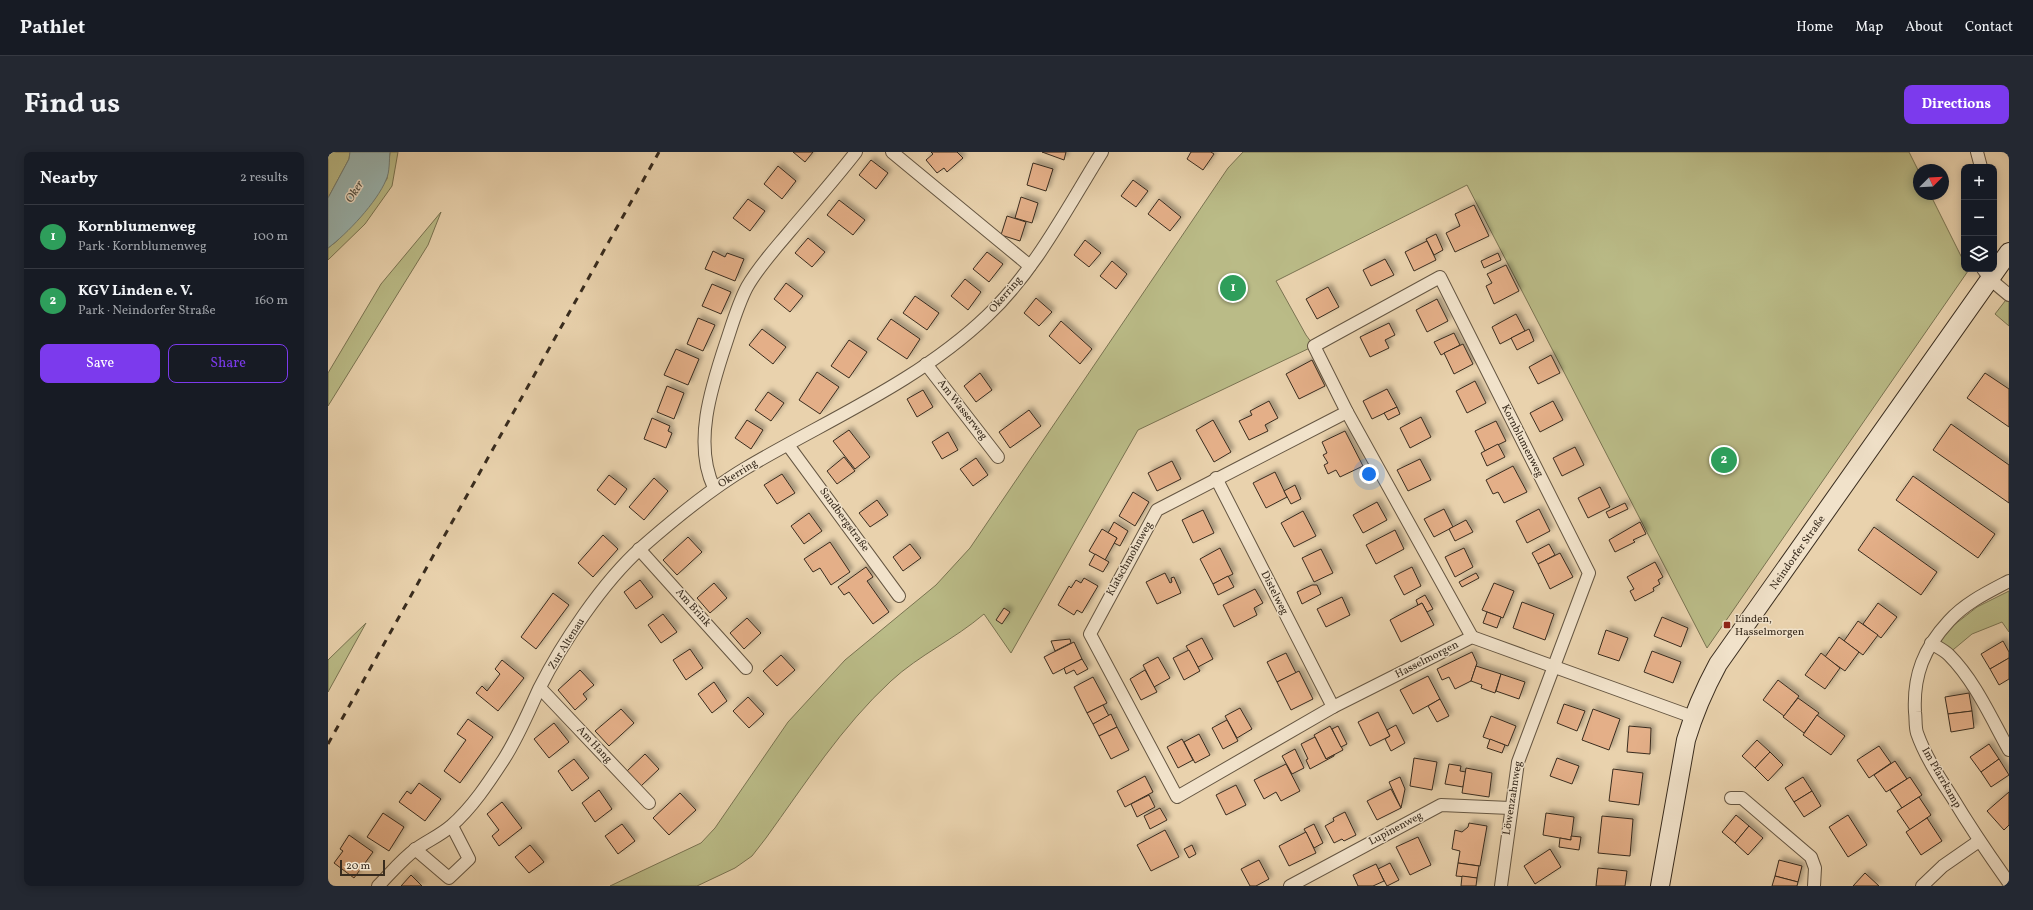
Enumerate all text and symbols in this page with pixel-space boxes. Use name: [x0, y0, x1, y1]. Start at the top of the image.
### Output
text: Pathlet: [20, 15, 85, 41]
text: Home: [1796, 18, 1833, 37]
text: Map: [1855, 18, 1883, 37]
text: About: [1905, 18, 1943, 37]
text: Contact: [1965, 18, 2013, 37]
text: Find us: [24, 85, 120, 124]
button: Directions: [1904, 85, 2009, 124]
north arrow: [1913, 164, 1949, 200]
map controls: [1961, 164, 1997, 272]
button: +: [1961, 164, 1997, 200]
text: Nearby: [40, 167, 98, 190]
text: 2 results: [240, 169, 288, 187]
water label: Oker: [342, 177, 368, 206]
button: −: [1961, 200, 1997, 236]
text: Kornblumenweg: [78, 217, 196, 238]
text: 1: [50, 228, 56, 246]
text: 100 m: [253, 228, 288, 246]
button: layers: [1961, 236, 1997, 272]
text: Park · Kornblumenweg: [78, 238, 207, 256]
street label: Okerring: [986, 273, 1026, 316]
pin: 1: [1220, 273, 1246, 303]
text: KGV Linden e. V.: [78, 281, 193, 302]
text: 2: [50, 292, 56, 310]
text: 160 m: [254, 292, 288, 310]
text: Park · Neindorfer Straße: [78, 302, 216, 320]
button: Save: [40, 344, 160, 383]
button: Share: [168, 344, 288, 383]
street label: Am Wasserweg: [933, 376, 991, 444]
street label: Kornblumenweg: [1497, 402, 1547, 480]
pin: 2: [1711, 445, 1737, 475]
street label: Okerring: [715, 456, 761, 492]
your location: [1359, 464, 1379, 484]
street label: Sandbergstraße: [816, 485, 872, 555]
street label: Neindorfer Straße: [1767, 513, 1829, 593]
street label: Klatschmohnweg: [1103, 519, 1157, 599]
street label: Distelweg: [1257, 568, 1292, 618]
street label: Am Brink: [672, 586, 714, 630]
place label: Linden, Hasselmorgen: [1735, 612, 1805, 640]
street label: Zur Altenau: [545, 615, 589, 673]
marker: Linden, Hasselmorgen: [1722, 620, 1732, 630]
street label: Hasselmorgen: [1393, 637, 1462, 682]
street label: Am Hang: [573, 723, 615, 767]
street label: Im Pfarrkamp: [1917, 745, 1965, 811]
street label: Löwenzahnweg: [1500, 759, 1526, 836]
street label: Lupinenweg: [1366, 808, 1426, 850]
scale bar: [340, 858, 385, 877]
text: 20 m: [346, 859, 370, 874]

